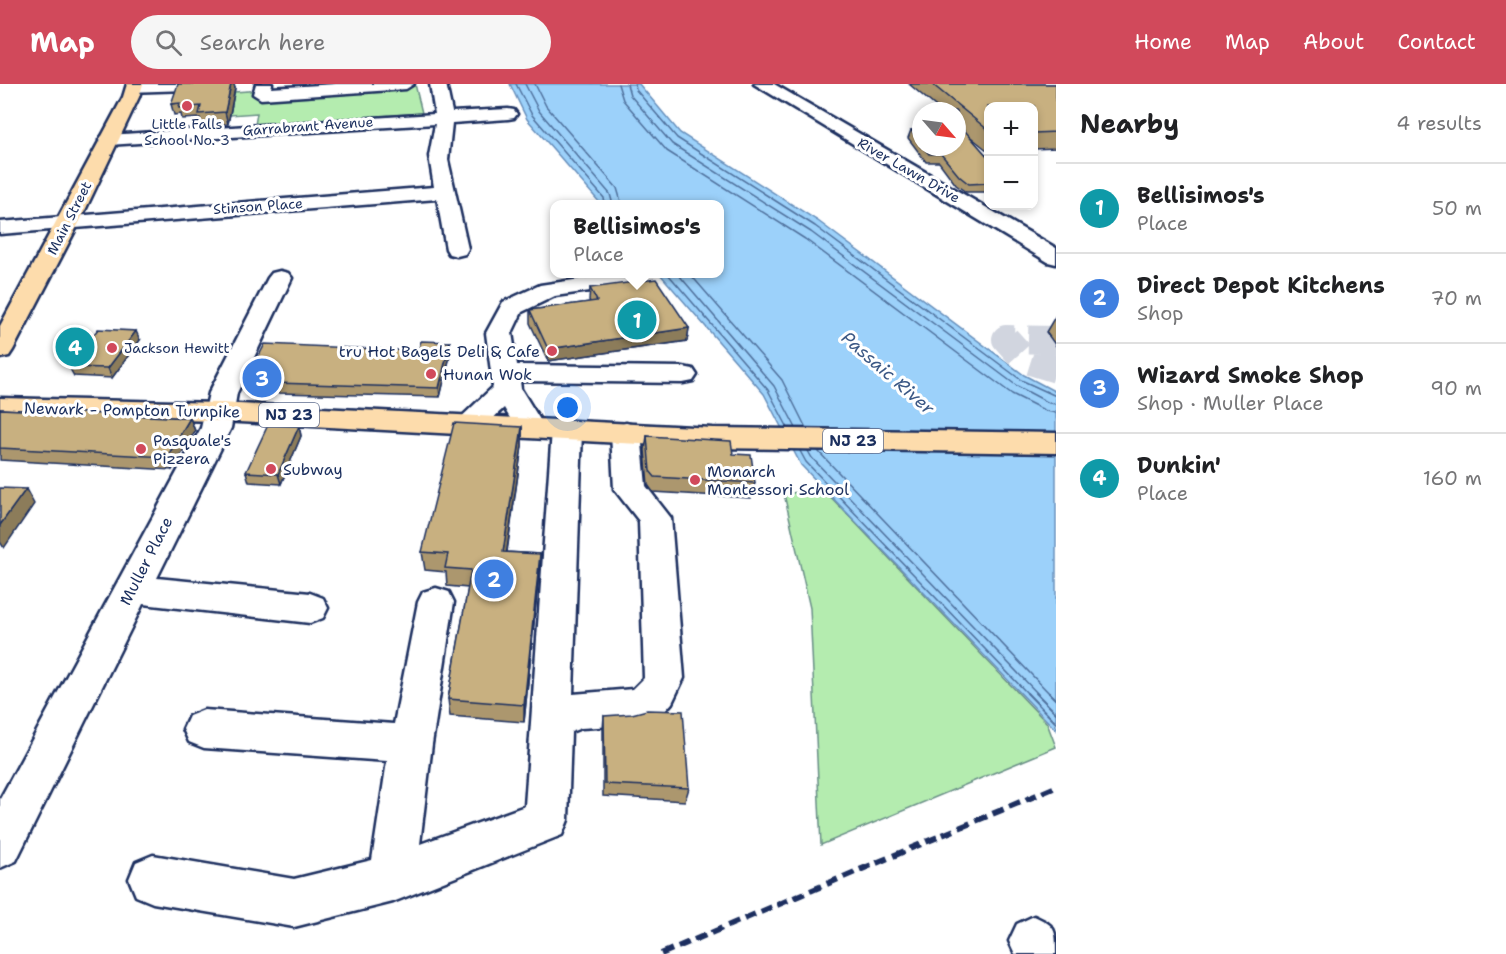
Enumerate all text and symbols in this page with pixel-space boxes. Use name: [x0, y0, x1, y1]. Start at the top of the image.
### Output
search box: [131, 15, 551, 69]
text: Map: [30, 23, 95, 61]
icon: search: [152, 26, 185, 59]
text: Search here: [200, 28, 325, 57]
text: Home: [1134, 28, 1192, 56]
text: Map: [1225, 28, 1270, 56]
text: About: [1303, 28, 1364, 56]
text: Contact: [1397, 28, 1476, 56]
marker: Little Falls School No. 3: [180, 99, 194, 113]
north arrow: [912, 102, 966, 156]
map controls: [984, 102, 1038, 210]
button: +: [984, 102, 1038, 156]
text: Nearby: [1080, 106, 1179, 141]
text: 4 results: [1396, 110, 1482, 136]
street label: Garrabrant Avenue: [242, 112, 374, 140]
place label: Little Falls School No. 3: [144, 115, 230, 149]
street label: River Lawn Drive: [855, 133, 964, 207]
button: −: [984, 156, 1038, 210]
street label: Main Street: [43, 178, 95, 258]
text: Bellisimos's: [1137, 181, 1265, 210]
street label: Stinson Place: [213, 194, 304, 218]
text: 1: [1095, 195, 1104, 221]
text: 50 m: [1432, 195, 1482, 221]
popup: [550, 200, 724, 278]
text: Place: [1137, 210, 1188, 236]
text: Bellisimos's: [573, 212, 701, 241]
text: Place: [573, 241, 624, 267]
text: Direct Depot Kitchens: [1137, 271, 1385, 300]
text: 2: [1093, 285, 1107, 311]
text: 70 m: [1430, 285, 1482, 311]
pin: 1: [618, 298, 656, 342]
text: Shop: [1137, 300, 1184, 326]
pin: 4: [56, 324, 94, 370]
water label: Passaic River: [836, 326, 940, 420]
place label: Jackson Hewitt: [124, 339, 230, 357]
marker: Jackson Hewitt: [105, 341, 119, 355]
place label: tru Hot Bagels Deli & Cafe: [339, 341, 540, 362]
marker: tru Hot Bagels Deli & Cafe: [545, 344, 559, 358]
pin: 3: [242, 356, 282, 400]
text: Wizard Smoke Shop: [1137, 361, 1364, 390]
place label: Hunan Wok: [443, 364, 532, 385]
marker: Hunan Wok: [424, 367, 438, 381]
text: 3: [1093, 375, 1107, 401]
text: 90 m: [1430, 375, 1482, 401]
text: Shop · Muller Place: [1137, 390, 1324, 416]
your location: [553, 393, 582, 422]
street label: Newark - Pompton Turnpike: [24, 398, 240, 422]
road number: NJ 23: [259, 403, 319, 427]
road number: NJ 23: [823, 429, 883, 453]
place label: Pasquale's Pizzera: [153, 430, 231, 469]
marker: Pasquale's Pizzera: [134, 442, 148, 456]
text: Dunkin': [1137, 451, 1221, 480]
place label: Subway: [283, 459, 343, 480]
place label: Monarch Montessori School: [707, 461, 849, 500]
marker: Subway: [264, 462, 278, 476]
text: 4: [1093, 465, 1107, 491]
text: 160 m: [1423, 465, 1482, 491]
marker: Monarch Montessori School: [688, 473, 702, 487]
text: Place: [1137, 480, 1188, 506]
street label: Muller Place: [115, 513, 177, 609]
pin: 2: [474, 556, 514, 602]

